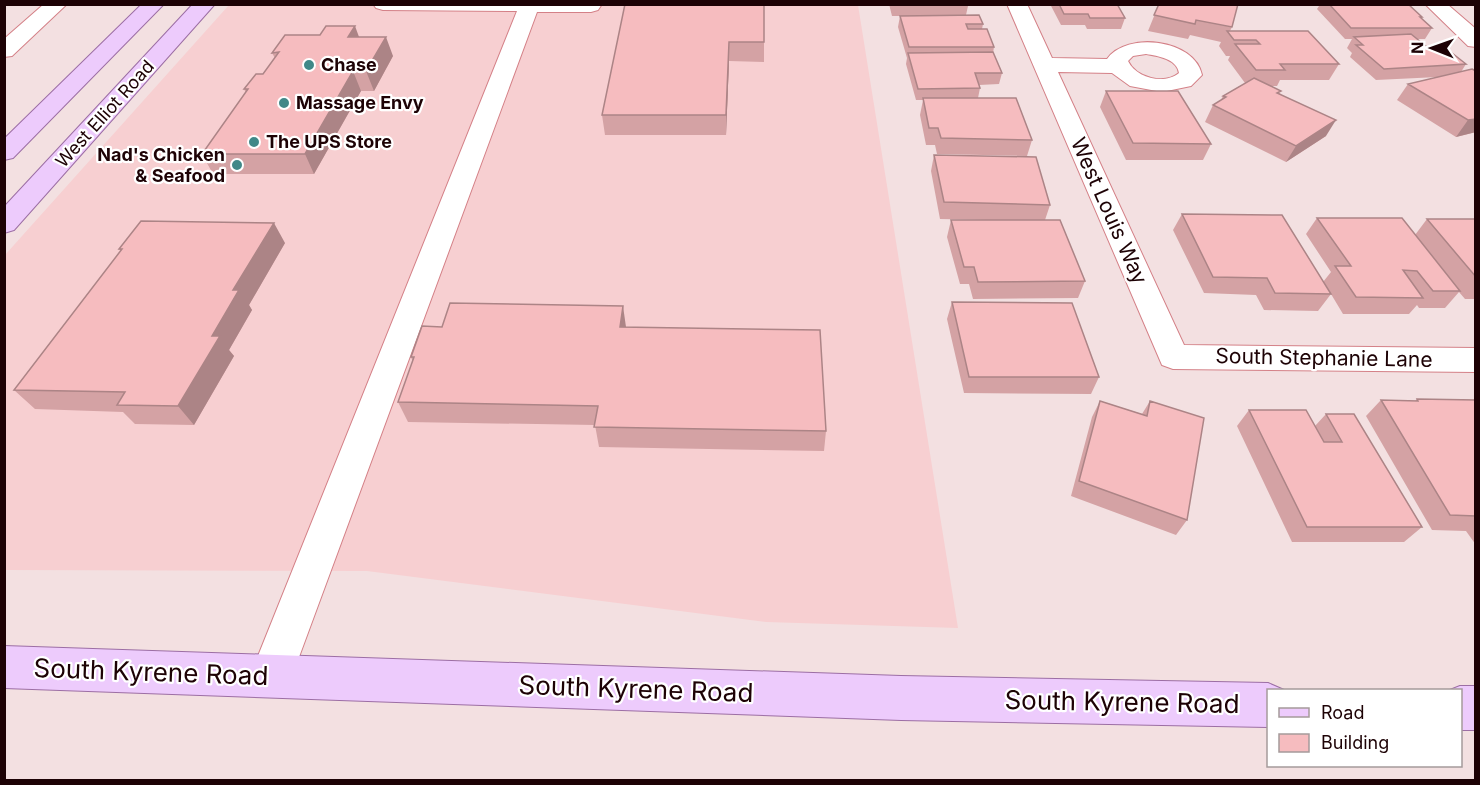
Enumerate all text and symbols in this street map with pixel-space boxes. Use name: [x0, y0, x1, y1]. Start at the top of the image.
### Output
north arrow: [1402, 18, 1462, 78]
text: N: [1407, 41, 1427, 54]
place label: Chase: [321, 54, 377, 75]
street label: West Elliot Road: [51, 56, 158, 172]
marker: Chase: [302, 58, 316, 72]
place label: Massage Envy: [296, 92, 424, 113]
marker: Massage Envy: [277, 96, 291, 110]
place label: The UPS Store: [266, 131, 392, 152]
street label: West Louis Way: [1066, 134, 1153, 288]
marker: The UPS Store: [247, 135, 261, 149]
place label: Nad's Chicken & Seafood: [97, 144, 225, 186]
marker: Nad's Chicken & Seafood: [230, 158, 244, 172]
street label: South Stephanie Lane: [1215, 343, 1433, 372]
street label: South Kyrene Road: [33, 652, 269, 691]
street label: South Kyrene Road: [518, 669, 754, 708]
street label: South Kyrene Road: [1004, 684, 1240, 719]
legend: [1267, 689, 1462, 767]
text: Road: [1321, 702, 1364, 723]
text: Building: [1321, 732, 1389, 753]

